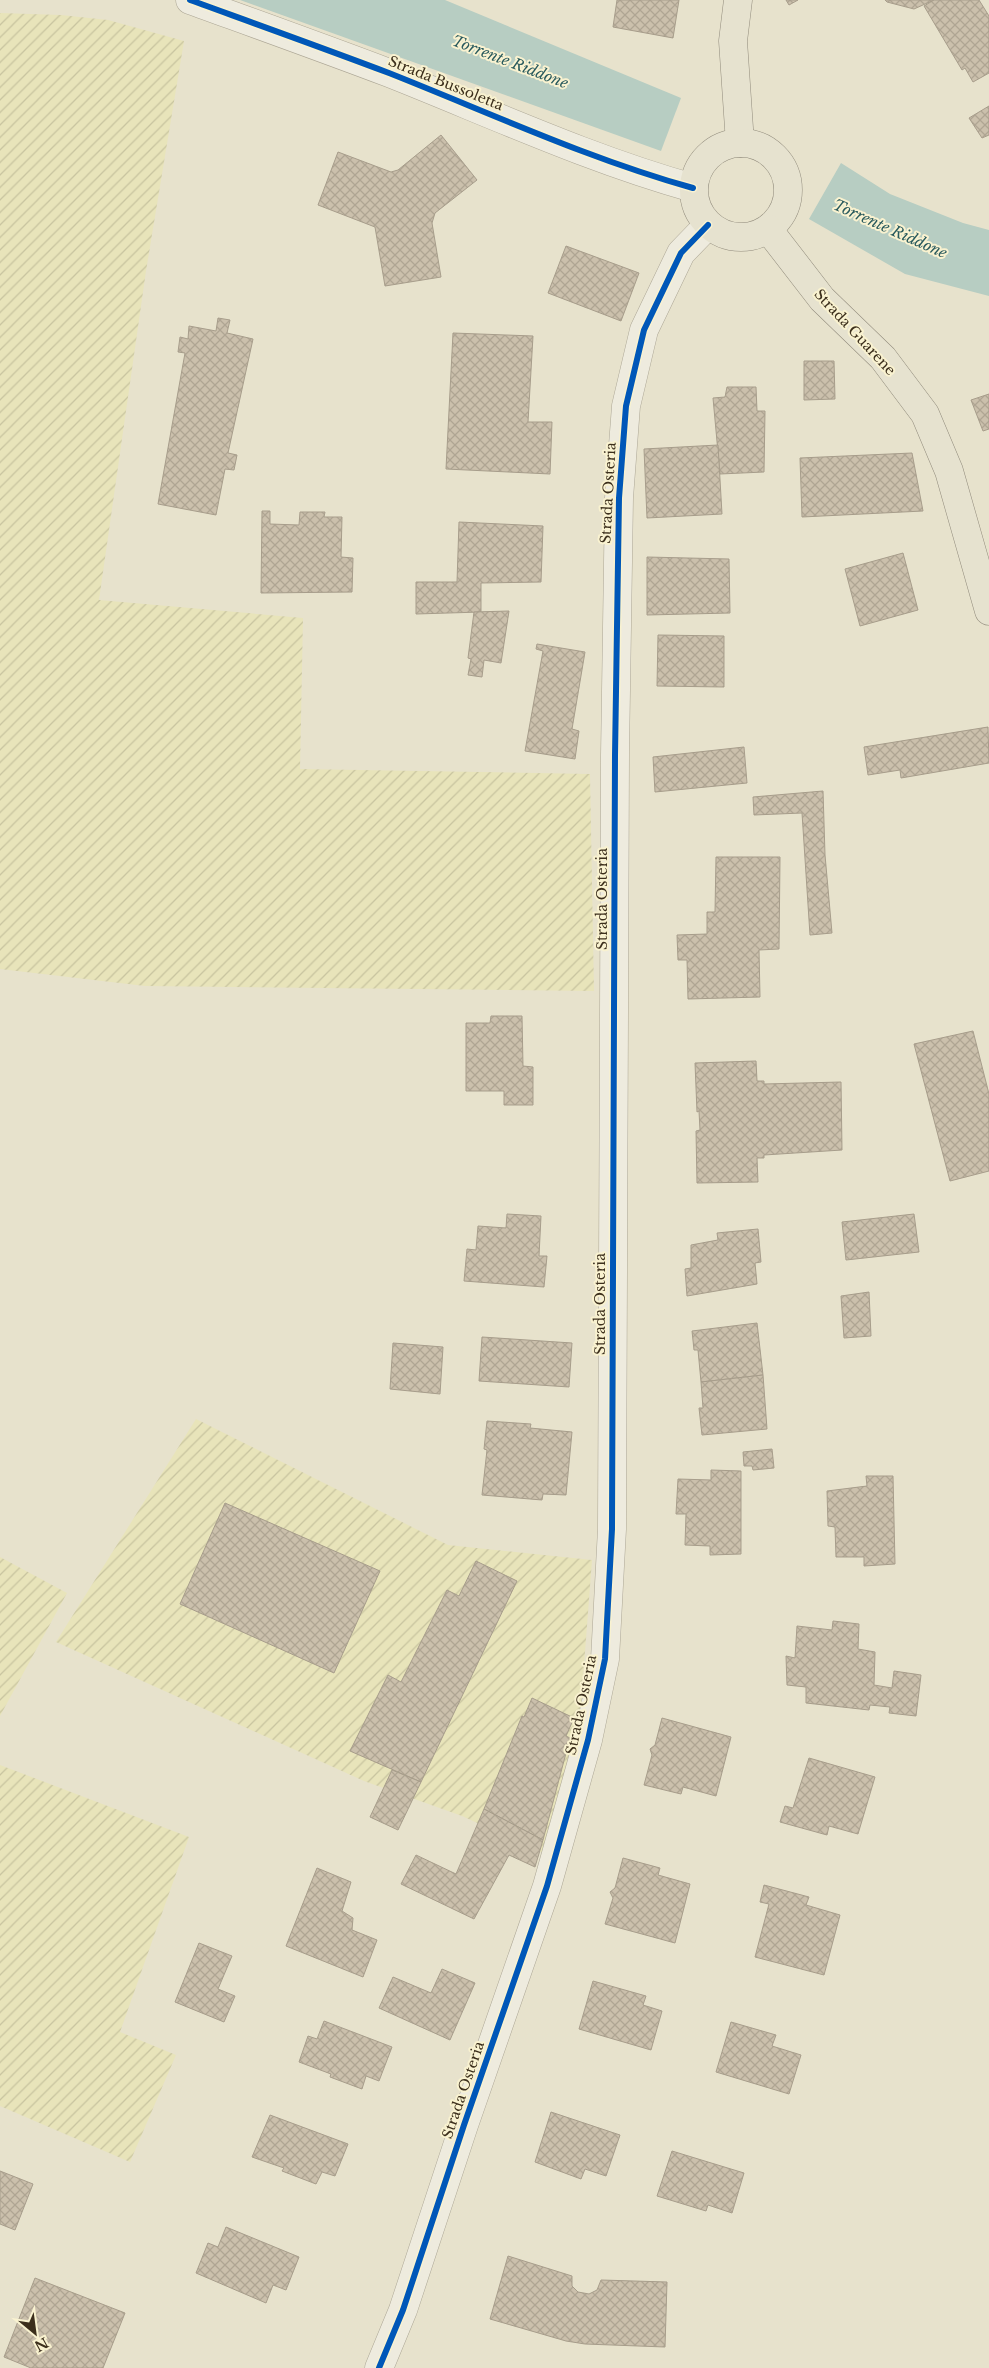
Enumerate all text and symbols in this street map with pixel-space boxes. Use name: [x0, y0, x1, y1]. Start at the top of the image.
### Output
water label: Torrente Riddone: [449, 31, 571, 92]
street label: Strada Bussoletta: [386, 52, 506, 114]
water label: Torrente Riddone: [830, 195, 950, 262]
street label: Strada Guarene: [810, 285, 900, 379]
street label: Strada Osteria: [596, 441, 620, 544]
street label: Strada Osteria: [593, 848, 611, 950]
street label: Strada Osteria: [591, 1253, 609, 1355]
street label: Strada Osteria: [562, 1653, 600, 1757]
street label: Strada Osteria: [438, 2039, 488, 2141]
north arrow: [10, 2308, 60, 2358]
text: N: [31, 2333, 51, 2355]

